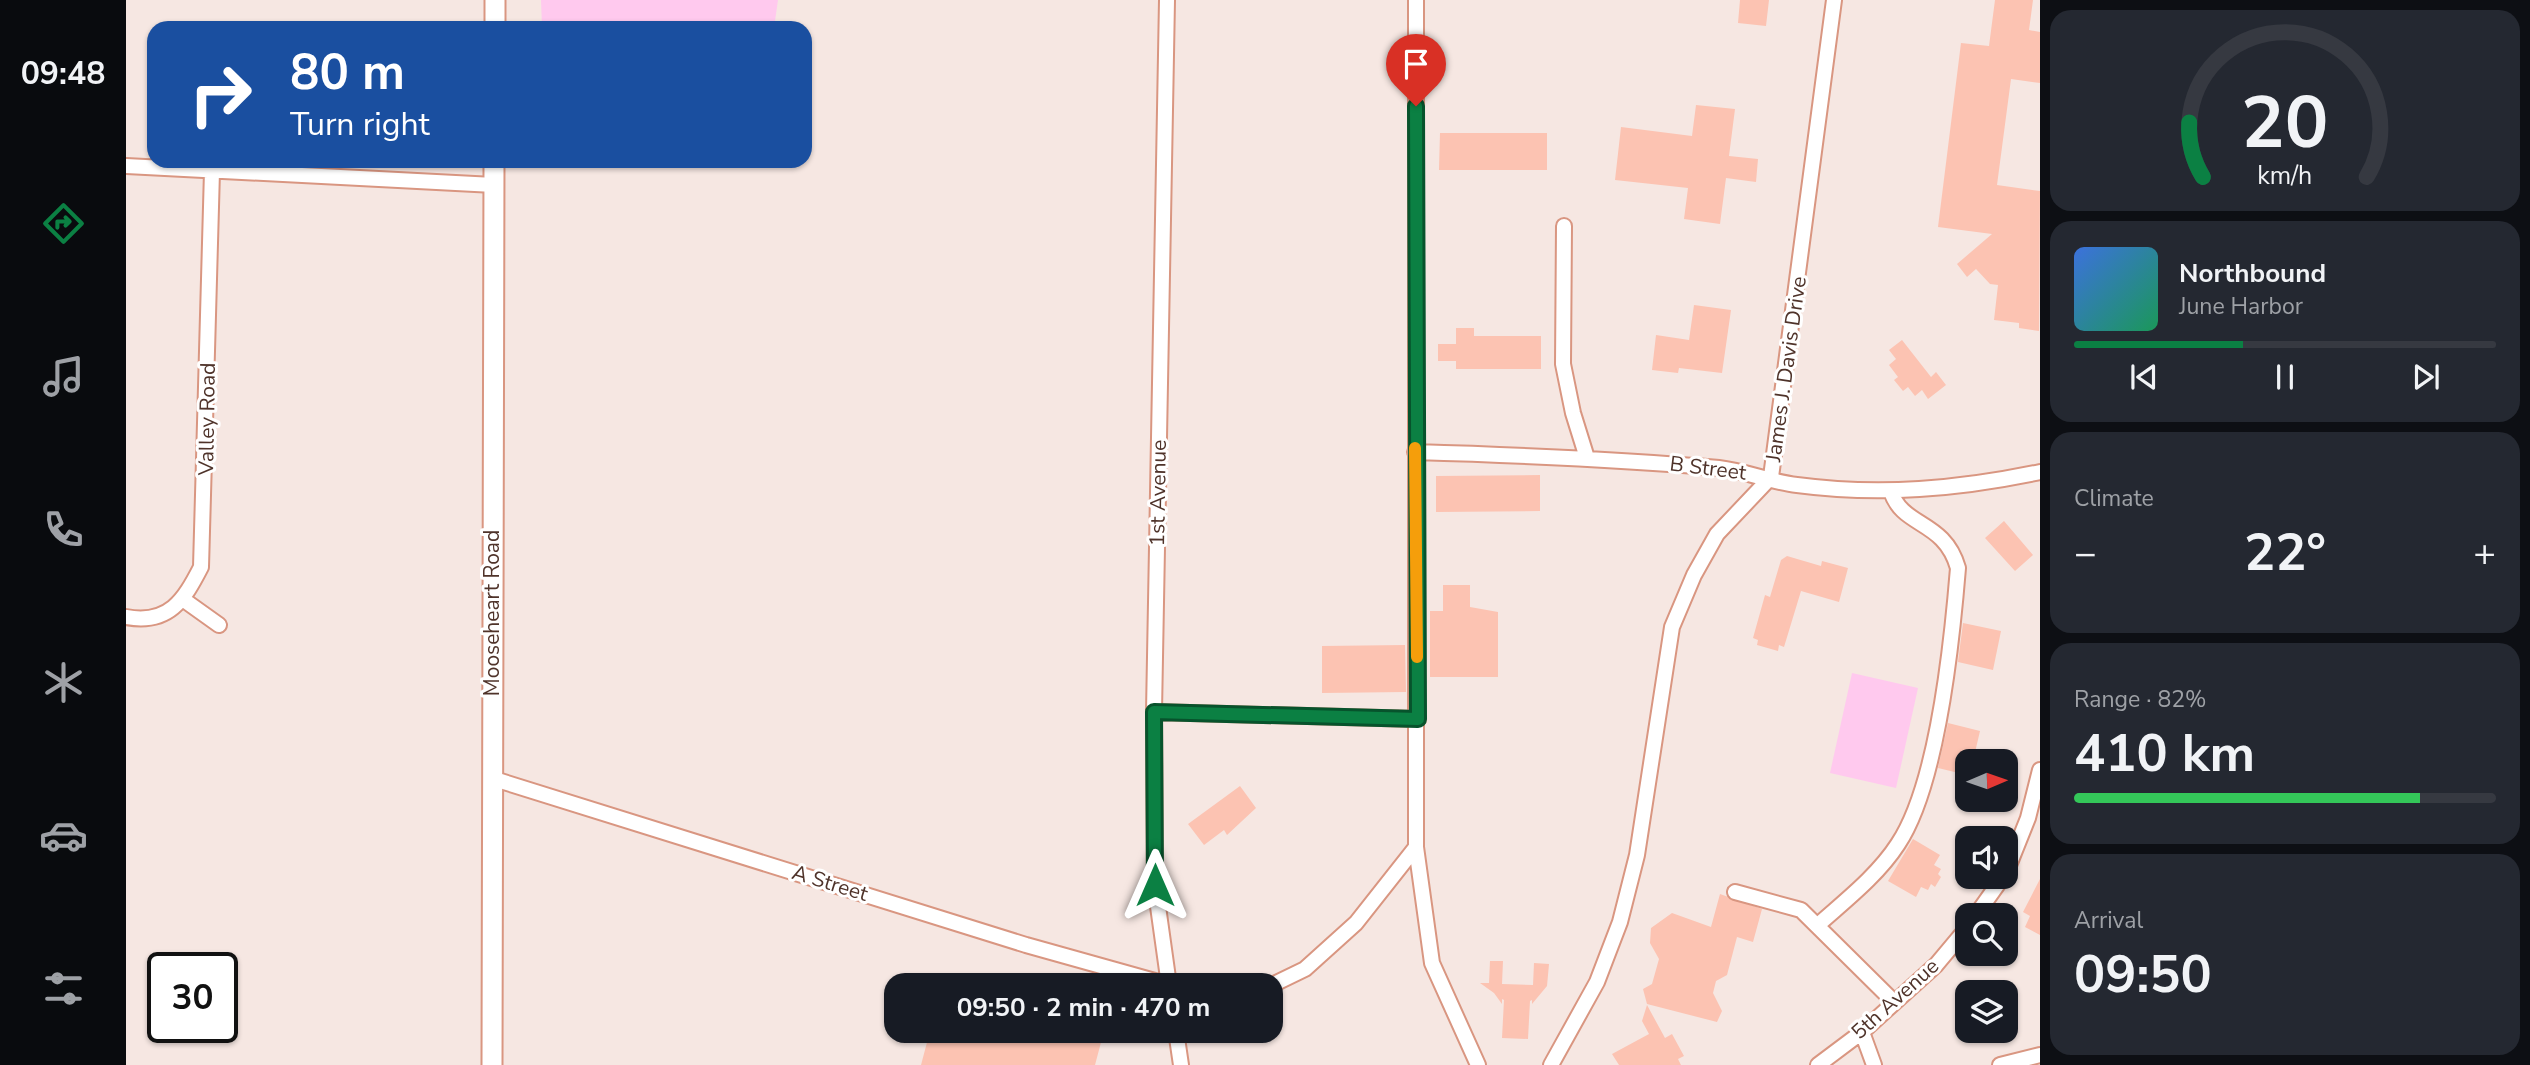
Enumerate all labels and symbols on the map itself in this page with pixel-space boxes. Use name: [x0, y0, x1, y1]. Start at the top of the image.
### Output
pin: [1386, 34, 1446, 106]
street label: James J. Davis Drive: [1759, 275, 1813, 464]
street label: Valley Road: [192, 362, 222, 477]
street label: 1st Avenue: [1143, 439, 1173, 547]
street label: B Street: [1668, 449, 1749, 487]
street label: Mooseheart Road: [478, 530, 506, 696]
north arrow: [1955, 749, 2018, 812]
position arrow: [1118, 848, 1192, 922]
street label: A Street: [789, 858, 872, 908]
speed limit sign: 30: [147, 952, 238, 1043]
street label: 5th Avenue: [1845, 952, 1945, 1046]

